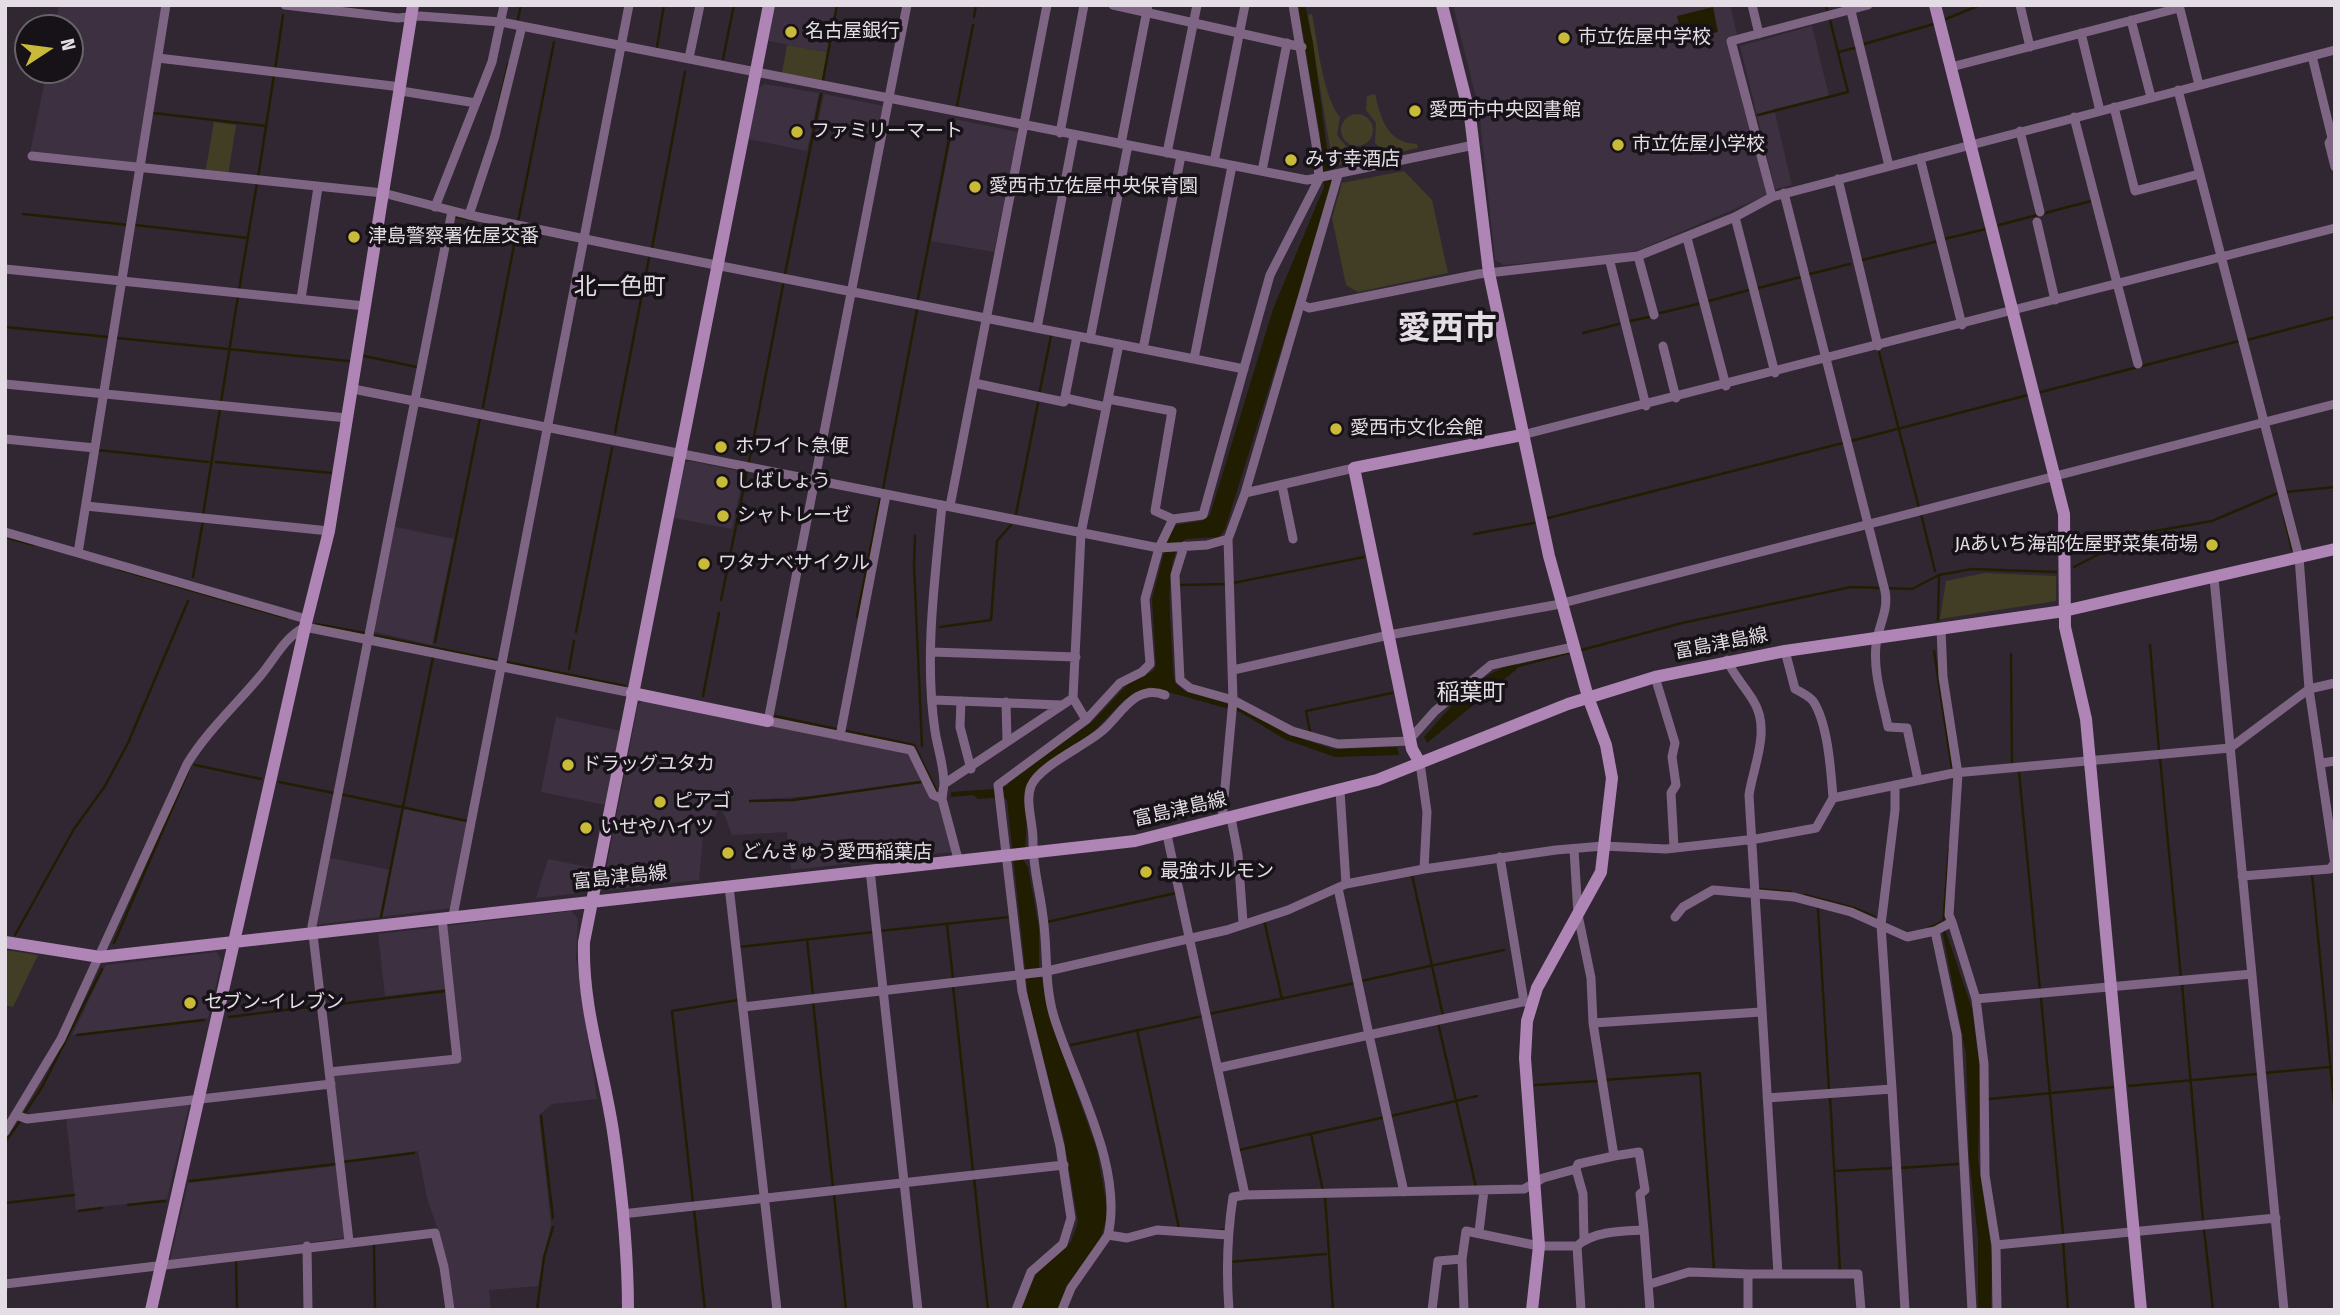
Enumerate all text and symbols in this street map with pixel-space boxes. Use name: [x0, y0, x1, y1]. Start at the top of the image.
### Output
north arrow: [14, 14, 84, 84]
place label: 名古屋銀行: [805, 21, 900, 43]
marker: 名古屋銀行: [783, 24, 799, 40]
place label: 市立佐屋中学校: [1578, 27, 1711, 49]
marker: 市立佐屋中学校: [1556, 30, 1572, 46]
text: N: [56, 36, 80, 53]
place label: 愛西市中央図書館: [1429, 100, 1581, 122]
marker: 愛西市中央図書館: [1407, 103, 1423, 119]
place label: ファミリーマート: [811, 121, 963, 143]
marker: ファミリーマート: [789, 124, 805, 140]
place label: 市立佐屋小学校: [1632, 134, 1765, 156]
marker: 市立佐屋小学校: [1610, 137, 1626, 153]
place label: みす幸酒店: [1305, 149, 1400, 171]
marker: みす幸酒店: [1283, 152, 1299, 168]
place label: 愛西市立佐屋中央保育園: [989, 176, 1198, 198]
marker: 愛西市立佐屋中央保育園: [967, 179, 983, 195]
place label: 津島警察署佐屋交番: [368, 226, 539, 248]
marker: 津島警察署佐屋交番: [346, 229, 362, 245]
district label: 北一色町: [574, 274, 666, 302]
district label: 愛西市: [1398, 310, 1496, 350]
place label: 愛西市文化会館: [1350, 418, 1483, 440]
marker: 愛西市文化会館: [1328, 421, 1344, 437]
place label: ホワイト急便: [735, 436, 849, 458]
marker: ホワイト急便: [713, 439, 729, 455]
place label: しばしょう: [736, 471, 831, 493]
marker: しばしょう: [714, 474, 730, 490]
place label: シャトレーゼ: [737, 505, 851, 527]
marker: シャトレーゼ: [715, 508, 731, 524]
place label: JAあいち海部佐屋野菜集荷場: [1955, 534, 2198, 556]
marker: JAあいち海部佐屋野菜集荷場: [2204, 537, 2220, 553]
place label: ワタナベサイクル: [718, 553, 870, 575]
marker: ワタナベサイクル: [696, 556, 712, 572]
street label: 富島津島線: [1672, 624, 1770, 664]
district label: 稲葉町: [1437, 680, 1505, 708]
place label: ドラッグユタカ: [582, 754, 715, 776]
marker: ドラッグユタカ: [560, 757, 576, 773]
street label: 富島津島線: [1131, 788, 1229, 832]
place label: ピアゴ: [674, 791, 731, 813]
marker: ピアゴ: [652, 794, 668, 810]
place label: いせやハイツ: [600, 817, 714, 839]
marker: いせやハイツ: [578, 820, 594, 836]
place label: どんきゅう愛西稲葉店: [742, 842, 932, 864]
marker: どんきゅう愛西稲葉店: [720, 845, 736, 861]
place label: 最強ホルモン: [1160, 861, 1274, 883]
street label: 富島津島線: [572, 862, 668, 894]
marker: 最強ホルモン: [1138, 864, 1154, 880]
place label: セブン-イレブン: [204, 992, 344, 1014]
marker: セブン-イレブン: [182, 995, 198, 1011]

